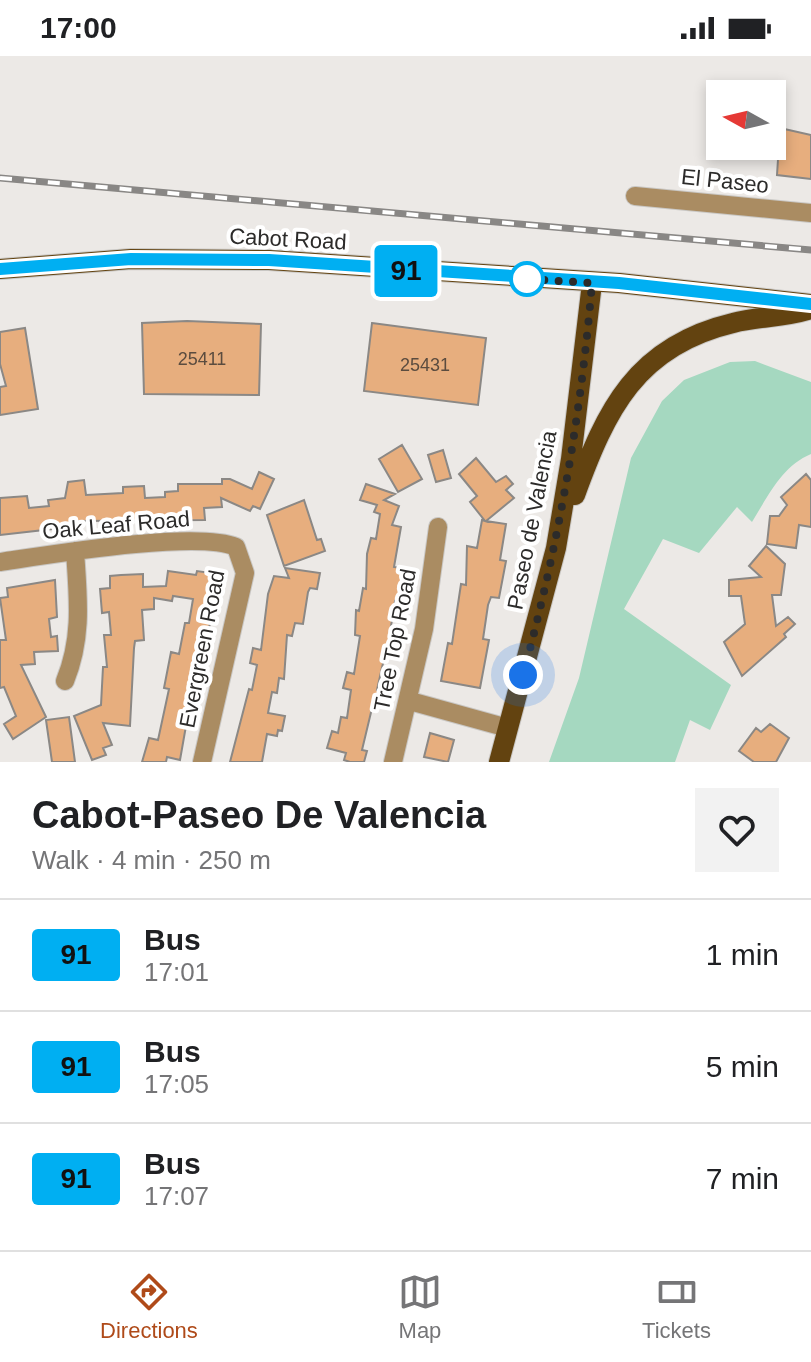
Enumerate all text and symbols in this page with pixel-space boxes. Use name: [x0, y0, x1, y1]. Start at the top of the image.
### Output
text: 17:00: [40, 11, 117, 44]
north arrow: [706, 80, 786, 160]
map controls: [706, 80, 786, 160]
street label: El Paseo: [680, 164, 770, 198]
street label: Cabot Road: [229, 223, 347, 255]
line badge: 91: [370, 245, 442, 297]
text: 91: [390, 255, 422, 286]
unlabelled marker: [510, 262, 544, 296]
house number: 25411: [178, 349, 226, 369]
house number: 25431: [400, 355, 450, 375]
street label: Paseo de Valencia: [502, 428, 562, 612]
street label: Oak Leaf Road: [41, 506, 191, 544]
street label: Tree Top Road: [369, 567, 421, 713]
street label: Evergreen Road: [174, 568, 230, 730]
your location: [503, 655, 543, 695]
button: heart: [695, 788, 779, 872]
text: Cabot-Paseo De Valencia: [32, 794, 486, 836]
text: Walk · 4 min · 250 m: [32, 845, 271, 875]
text: Bus: [144, 923, 201, 956]
text: 1 min: [706, 938, 779, 971]
text: 91: [60, 939, 92, 970]
text: 17:01: [144, 957, 209, 987]
text: Bus: [144, 1035, 201, 1068]
text: 5 min: [706, 1050, 779, 1083]
text: 91: [60, 1051, 92, 1082]
text: 17:05: [144, 1069, 209, 1099]
text: Bus: [144, 1147, 201, 1180]
text: 7 min: [706, 1162, 779, 1195]
text: 91: [60, 1163, 92, 1194]
text: 17:07: [144, 1181, 209, 1211]
tab: Directions: [100, 1270, 198, 1344]
tab: Map: [398, 1270, 442, 1344]
tab: Tickets: [642, 1270, 711, 1344]

